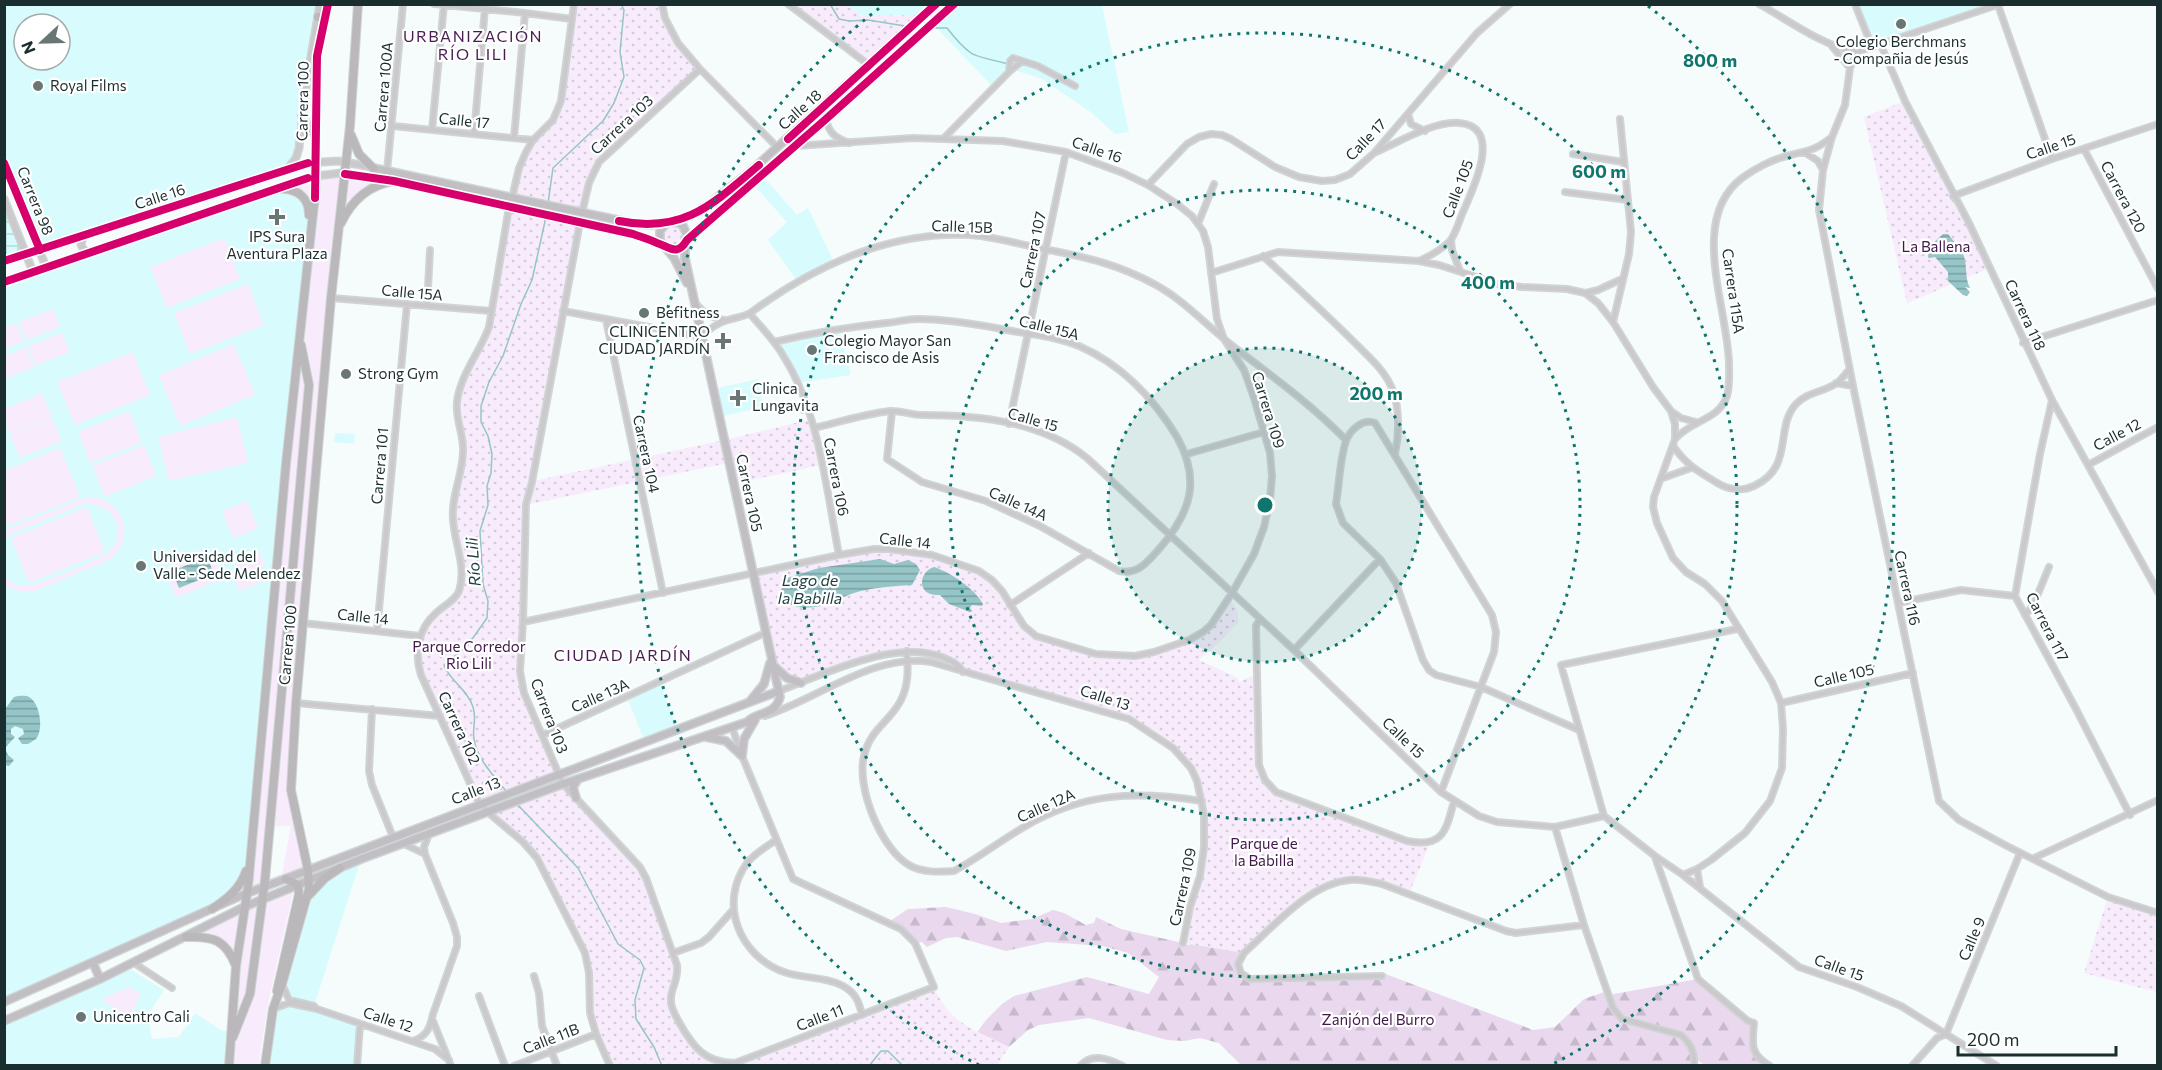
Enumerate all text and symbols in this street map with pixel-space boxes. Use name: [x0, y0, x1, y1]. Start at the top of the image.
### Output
north arrow: [12, 12, 72, 72]
marker: Colegio Berchmans - Compañia de Jesús: [1894, 17, 1908, 31]
district label: URBANIZACIÓN RÍO LILI: [403, 26, 543, 63]
place label: Colegio Berchmans - Compañia de Jesús: [1833, 32, 1969, 67]
text: N: [17, 39, 39, 57]
street label: Carrera 100A: [370, 41, 396, 133]
text: 800 m: [1683, 49, 1737, 71]
street label: Carrera 100: [292, 61, 312, 141]
place label: Royal Films: [50, 76, 127, 94]
marker: Royal Films: [31, 79, 45, 93]
street label: Calle 18: [774, 85, 825, 133]
street label: Carrera 103: [586, 91, 656, 158]
street label: Calle 17: [438, 108, 490, 132]
street label: Calle 17: [1341, 115, 1389, 164]
street label: Calle 15: [2023, 129, 2078, 163]
street label: Calle 16: [1070, 132, 1125, 166]
street label: Calle 105: [1438, 157, 1476, 221]
street label: Carrera 120: [2097, 158, 2150, 236]
text: 600 m: [1572, 160, 1626, 182]
street label: Carrera 98: [14, 164, 58, 238]
street label: Calle 16: [132, 179, 187, 213]
marker: IPS Sura Aventura Plaza: [268, 208, 286, 226]
street label: Carrera 107: [1015, 210, 1049, 290]
street label: Calle 15B: [931, 216, 993, 236]
place label: IPS Sura Aventura Plaza: [226, 227, 328, 262]
park label: La Ballena: [1902, 237, 1970, 255]
street label: Carrera 115A: [1719, 247, 1749, 335]
text: 400 m: [1461, 271, 1515, 293]
street label: Carrera 118: [2002, 276, 2050, 353]
street label: Calle 15A: [381, 280, 444, 304]
place label: Befitness: [656, 303, 720, 321]
marker: Befitness: [637, 306, 651, 320]
street label: Calle 15A: [1017, 311, 1081, 343]
place label: CLINICENTRO CIUDAD JARDÍN: [598, 322, 710, 357]
place label: Colegio Mayor San Francisco de Asis: [824, 331, 951, 366]
marker: CLINICENTRO CIUDAD JARDÍN: [714, 332, 732, 350]
marker: Colegio Mayor San Francisco de Asis: [805, 343, 819, 357]
place label: Strong Gym: [358, 364, 439, 382]
marker: Strong Gym: [339, 367, 353, 381]
street label: Carrera 109: [1249, 369, 1289, 450]
place label: Clinica Lungavita: [752, 379, 819, 414]
text: 200 m: [1349, 382, 1403, 404]
marker: Clinica Lungavita: [729, 389, 747, 407]
street label: Calle 15: [1006, 403, 1061, 435]
street label: Carrera 104: [630, 413, 664, 495]
street label: Calle 12: [2090, 414, 2143, 454]
street label: Carrera 101: [367, 427, 391, 505]
street label: Carrera 106: [821, 436, 853, 518]
street label: Carrera 105: [733, 452, 767, 533]
street label: Calle 14A: [986, 482, 1051, 524]
centre of rings: [1255, 495, 1275, 515]
street label: Calle 14: [878, 528, 932, 552]
water label: Río Lili: [461, 536, 484, 587]
place label: Universidad del Valle - Sede Melendez: [153, 547, 301, 582]
street label: Carrera 116: [1891, 549, 1925, 627]
marker: Universidad del Valle - Sede Melendez: [134, 559, 148, 573]
water label: Lago de la Babilla: [778, 570, 842, 607]
street label: Carrera 117: [2023, 589, 2073, 664]
street label: Carrera 100: [275, 604, 299, 686]
street label: Calle 14: [336, 604, 390, 628]
park label: Parque Corredor Rio Lili: [412, 637, 526, 672]
district label: CIUDAD JARDÍN: [554, 645, 692, 664]
street label: Calle 105: [1812, 659, 1876, 691]
street label: Calle 13A: [568, 674, 631, 716]
street label: Carrera 103: [527, 676, 572, 756]
street label: Calle 13: [1078, 681, 1133, 714]
street label: Carrera 102: [435, 688, 485, 767]
street label: Calle 15: [1379, 713, 1428, 762]
street label: Calle 13: [448, 772, 503, 808]
street label: Calle 12A: [1014, 784, 1077, 826]
park label: Parque de la Babilla: [1230, 834, 1298, 869]
street label: Carrera 109: [1165, 846, 1199, 928]
street label: Calle 9: [1954, 914, 1988, 963]
street label: Calle 15: [1812, 950, 1867, 984]
street label: Calle 11: [793, 1000, 846, 1034]
street label: Calle 12: [361, 1003, 415, 1036]
place label: Unicentro Cali: [93, 1007, 190, 1025]
marker: Unicentro Cali: [74, 1010, 88, 1024]
park label: Zanjón del Burro: [1322, 1010, 1434, 1028]
street label: Calle 11B: [520, 1019, 582, 1057]
scale bar: [1958, 1019, 2116, 1057]
text: 200 m: [1967, 1028, 2020, 1050]

